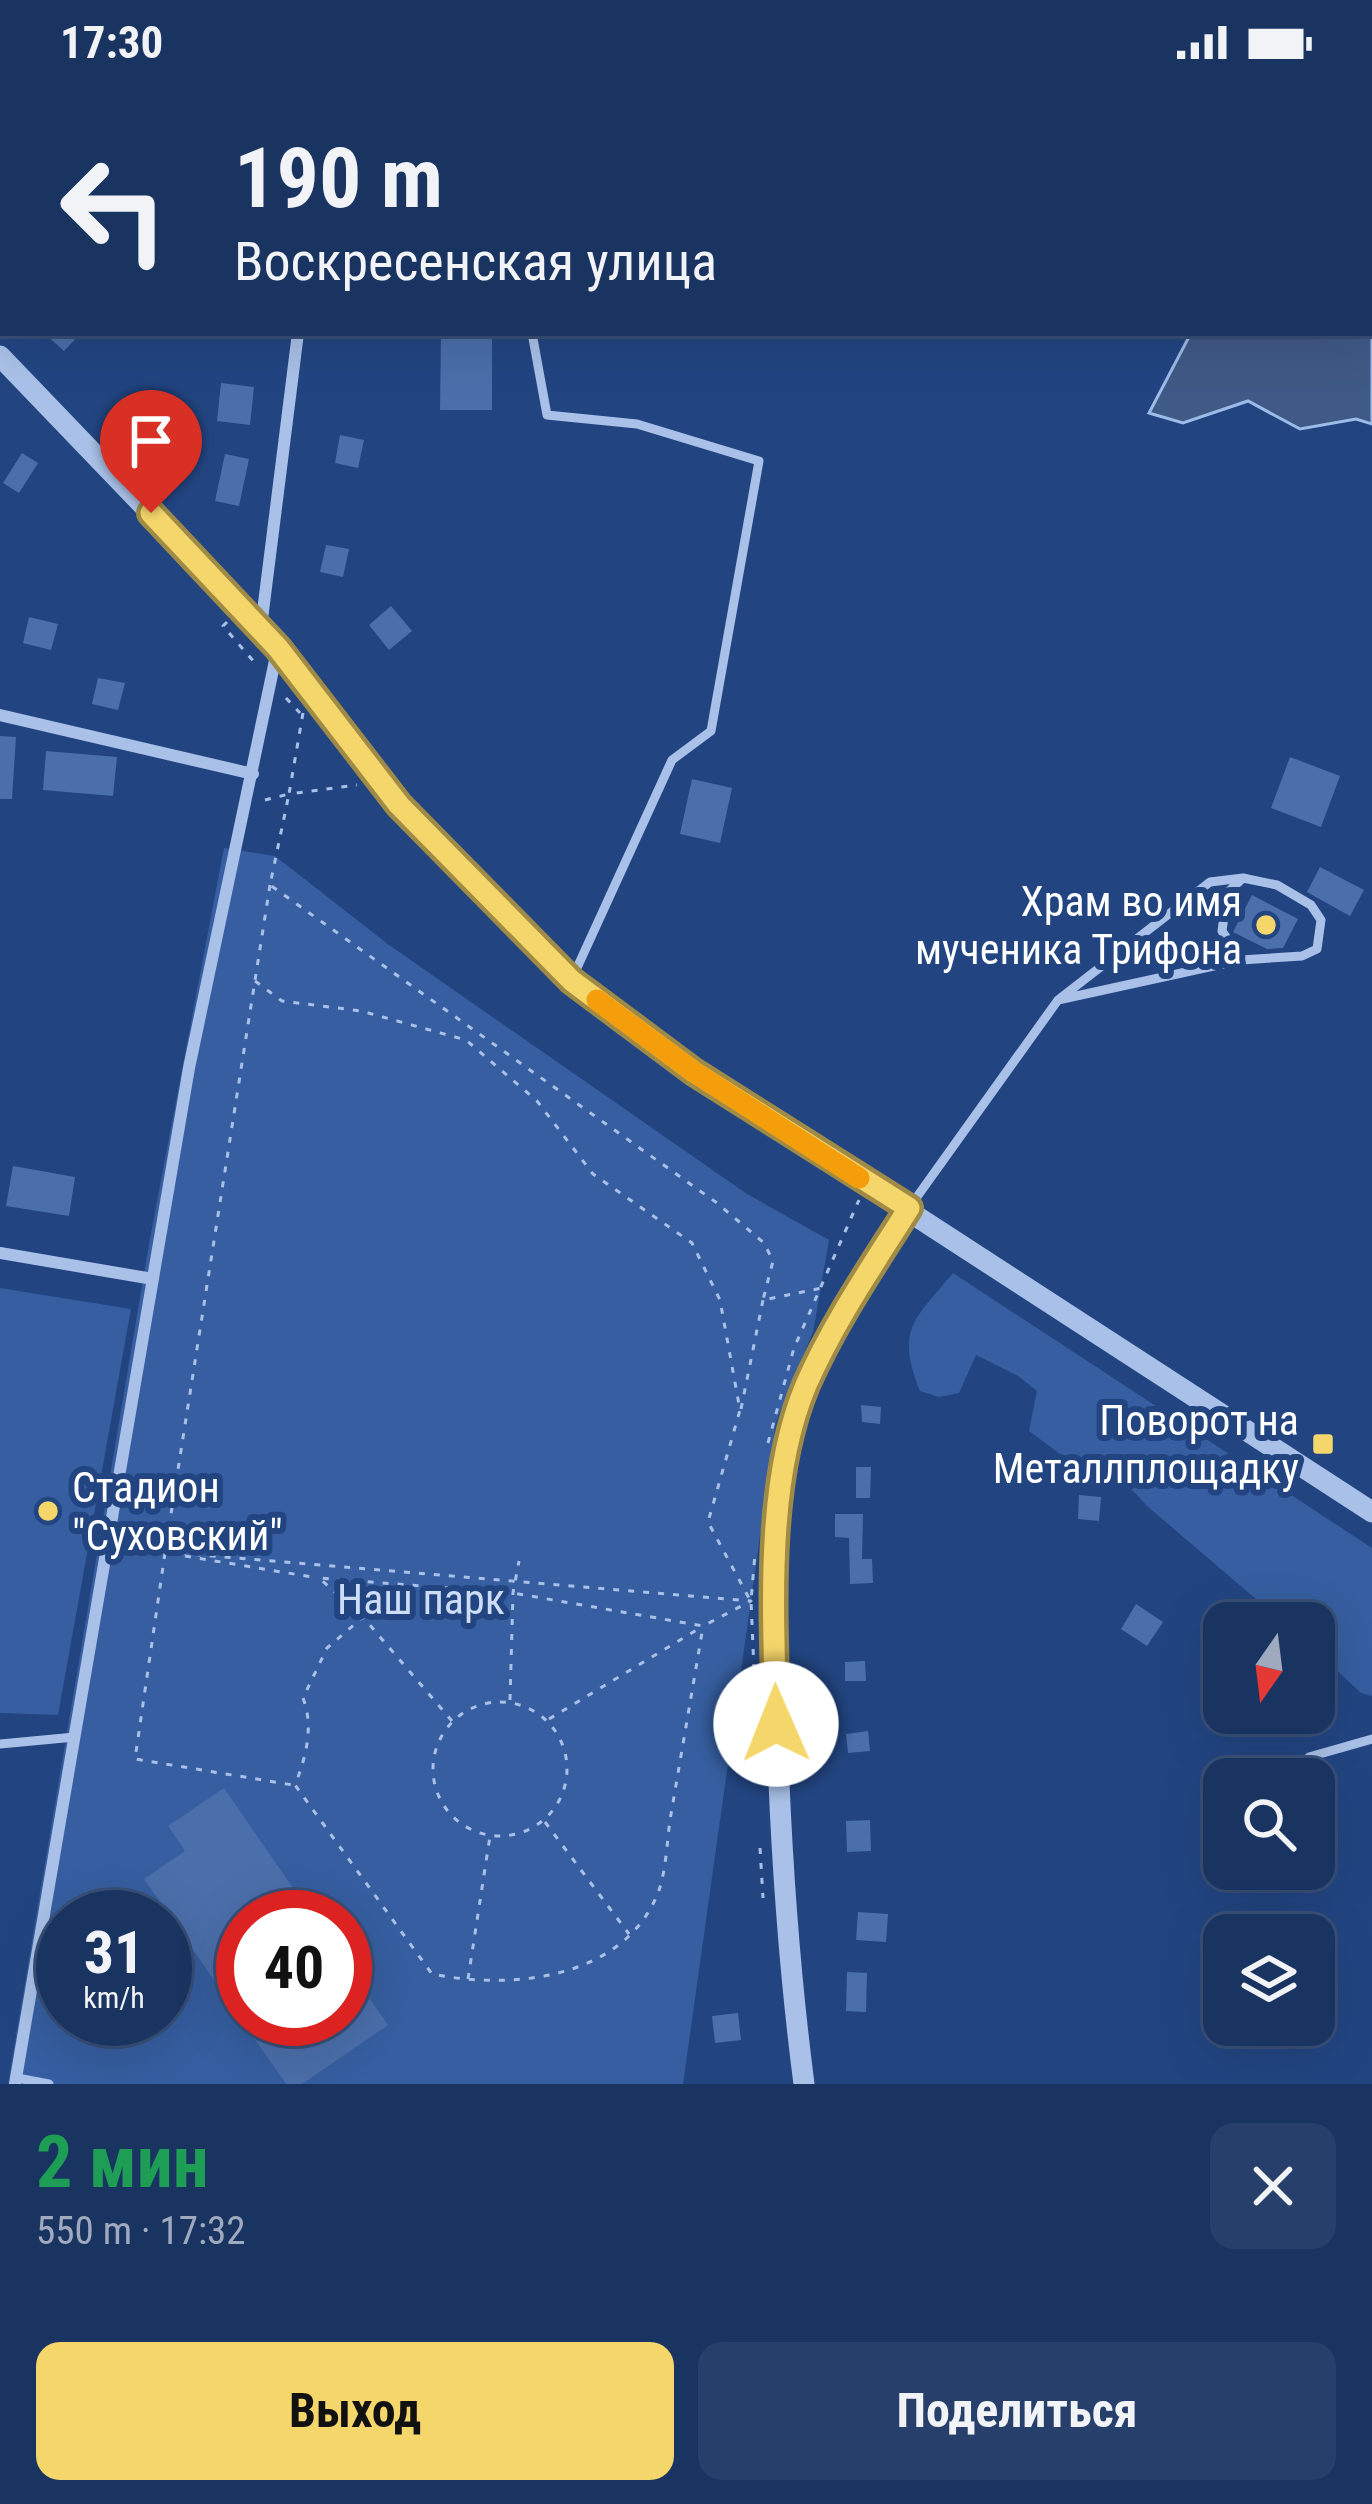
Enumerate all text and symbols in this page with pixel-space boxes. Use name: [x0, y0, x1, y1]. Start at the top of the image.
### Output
text: 17:30: [60, 16, 163, 69]
text: 190 m: [234, 129, 443, 228]
icon: left: [36, 132, 192, 288]
text: Воскресенская улица: [234, 230, 717, 293]
pin: [100, 390, 202, 513]
icon: arrive: [118, 408, 184, 474]
place label: Храм во имя мученика Трифона: [915, 877, 1242, 974]
marker: Храм во имя мученика Трифона: [1253, 912, 1279, 938]
place label: Поворот на Металлплощадку: [993, 1396, 1299, 1493]
marker: Поворот на Металлплощадку: [1310, 1431, 1336, 1457]
place label: Стадион "Суховский": [72, 1463, 283, 1560]
marker: Стадион "Суховский": [35, 1498, 61, 1524]
park label: Наш парк: [337, 1575, 505, 1624]
north arrow: [1203, 1602, 1335, 1734]
map controls: [1203, 1602, 1335, 2046]
position arrow: [713, 1661, 839, 1787]
button: search: [1203, 1758, 1335, 1890]
speed limit sign: 40: [216, 1890, 372, 2046]
button: layers: [1203, 1914, 1335, 2046]
text: 31: [84, 1917, 144, 1988]
text: km/h: [83, 1980, 145, 2015]
text: 2 мин: [36, 2120, 209, 2205]
button: close: [1210, 2123, 1336, 2249]
text: 550 m · 17:32: [36, 2208, 246, 2254]
button: Выход: [36, 2342, 674, 2480]
button: Поделиться: [698, 2342, 1336, 2480]

